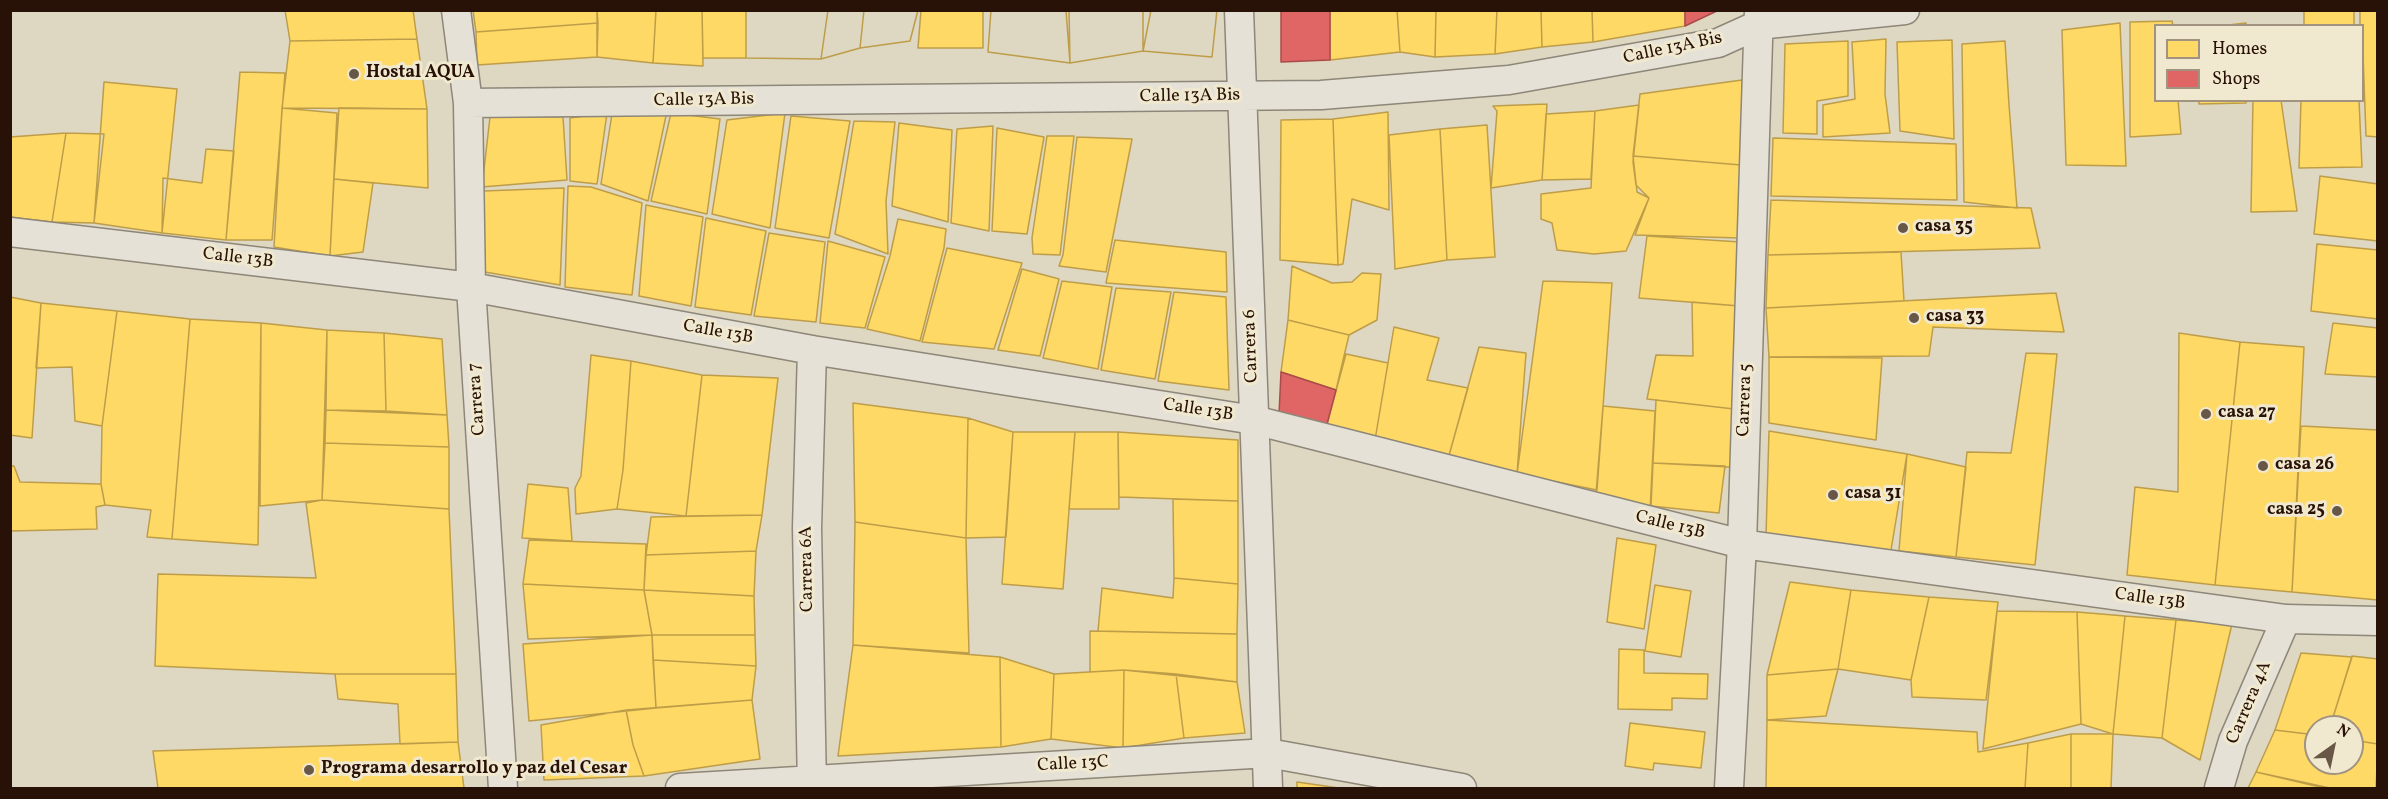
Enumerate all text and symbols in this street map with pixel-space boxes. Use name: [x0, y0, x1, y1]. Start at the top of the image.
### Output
legend: [2154, 24, 2364, 102]
street label: Calle 13A Bis: [1622, 28, 1724, 70]
text: Homes: [2212, 37, 2267, 62]
place label: Hostal AQUA: [366, 63, 475, 85]
marker: Hostal AQUA: [347, 67, 361, 81]
text: Shops: [2212, 67, 2260, 92]
street label: Calle 13A Bis: [1140, 85, 1240, 109]
street label: Calle 13A Bis: [654, 89, 754, 113]
place label: casa 35: [1915, 217, 1973, 239]
marker: casa 35: [1896, 221, 1910, 235]
street label: Calle 13B: [201, 244, 275, 274]
place label: casa 33: [1926, 307, 1984, 329]
street label: Carrera 6: [1240, 309, 1264, 383]
marker: casa 33: [1907, 311, 1921, 325]
street label: Calle 13B: [681, 316, 755, 350]
street label: Carrera 7: [465, 362, 491, 436]
street label: Carrera 5: [1734, 363, 1758, 437]
street label: Calle 13B: [1161, 395, 1235, 427]
place label: casa 27: [2218, 403, 2276, 425]
marker: casa 27: [2199, 407, 2213, 421]
place label: casa 26: [2275, 455, 2334, 477]
marker: casa 26: [2256, 459, 2270, 473]
place label: casa 31: [1845, 484, 1901, 506]
marker: casa 31: [1826, 488, 1840, 502]
place label: casa 25: [2267, 500, 2325, 522]
marker: casa 25: [2330, 504, 2344, 518]
street label: Calle 13B: [1633, 507, 1707, 545]
street label: Carrera 6A: [796, 526, 820, 612]
street label: Calle 13B: [2113, 584, 2187, 616]
street label: Carrera 4A: [2223, 658, 2277, 748]
north arrow: [2304, 715, 2364, 775]
text: N: [2332, 719, 2354, 744]
street label: Calle 13C: [1037, 752, 1109, 778]
place label: Programa desarrollo y paz del Cesar: [321, 759, 627, 781]
marker: Programa desarrollo y paz del Cesar: [302, 763, 316, 777]

